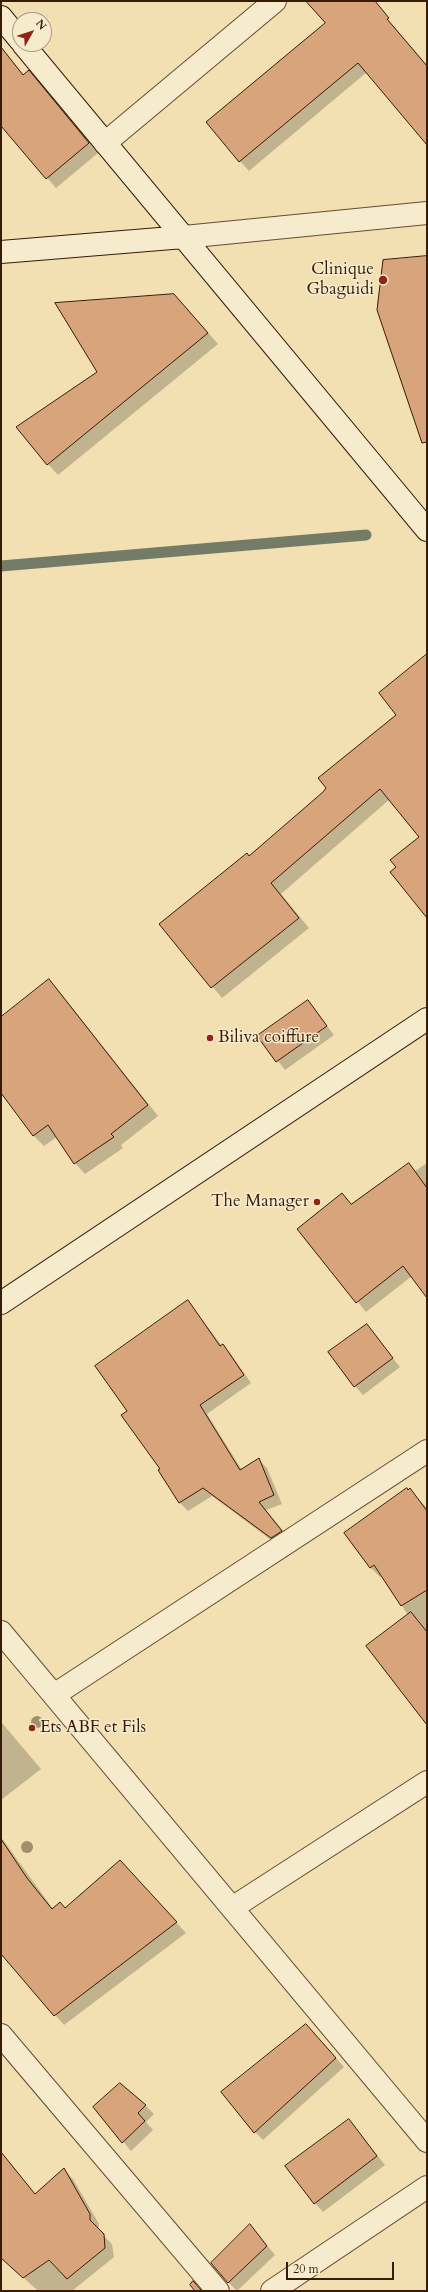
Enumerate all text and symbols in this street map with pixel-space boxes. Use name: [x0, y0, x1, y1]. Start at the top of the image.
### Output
north arrow: [12, 12, 52, 52]
text: N: [32, 16, 50, 33]
place label: Clinique Gbaguidi: [307, 260, 374, 300]
marker: Clinique Gbaguidi: [377, 274, 389, 286]
place label: Biliva coiffure: [218, 1028, 319, 1048]
marker: Biliva coiffure: [205, 1033, 215, 1043]
place label: The Manager: [211, 1192, 309, 1212]
marker: The Manager: [312, 1197, 322, 1207]
place label: Ets ABF et Fils: [40, 1718, 146, 1738]
marker: Ets ABF et Fils: [27, 1723, 37, 1733]
scale bar: [288, 2254, 396, 2280]
text: 20 m: [293, 2261, 319, 2277]

